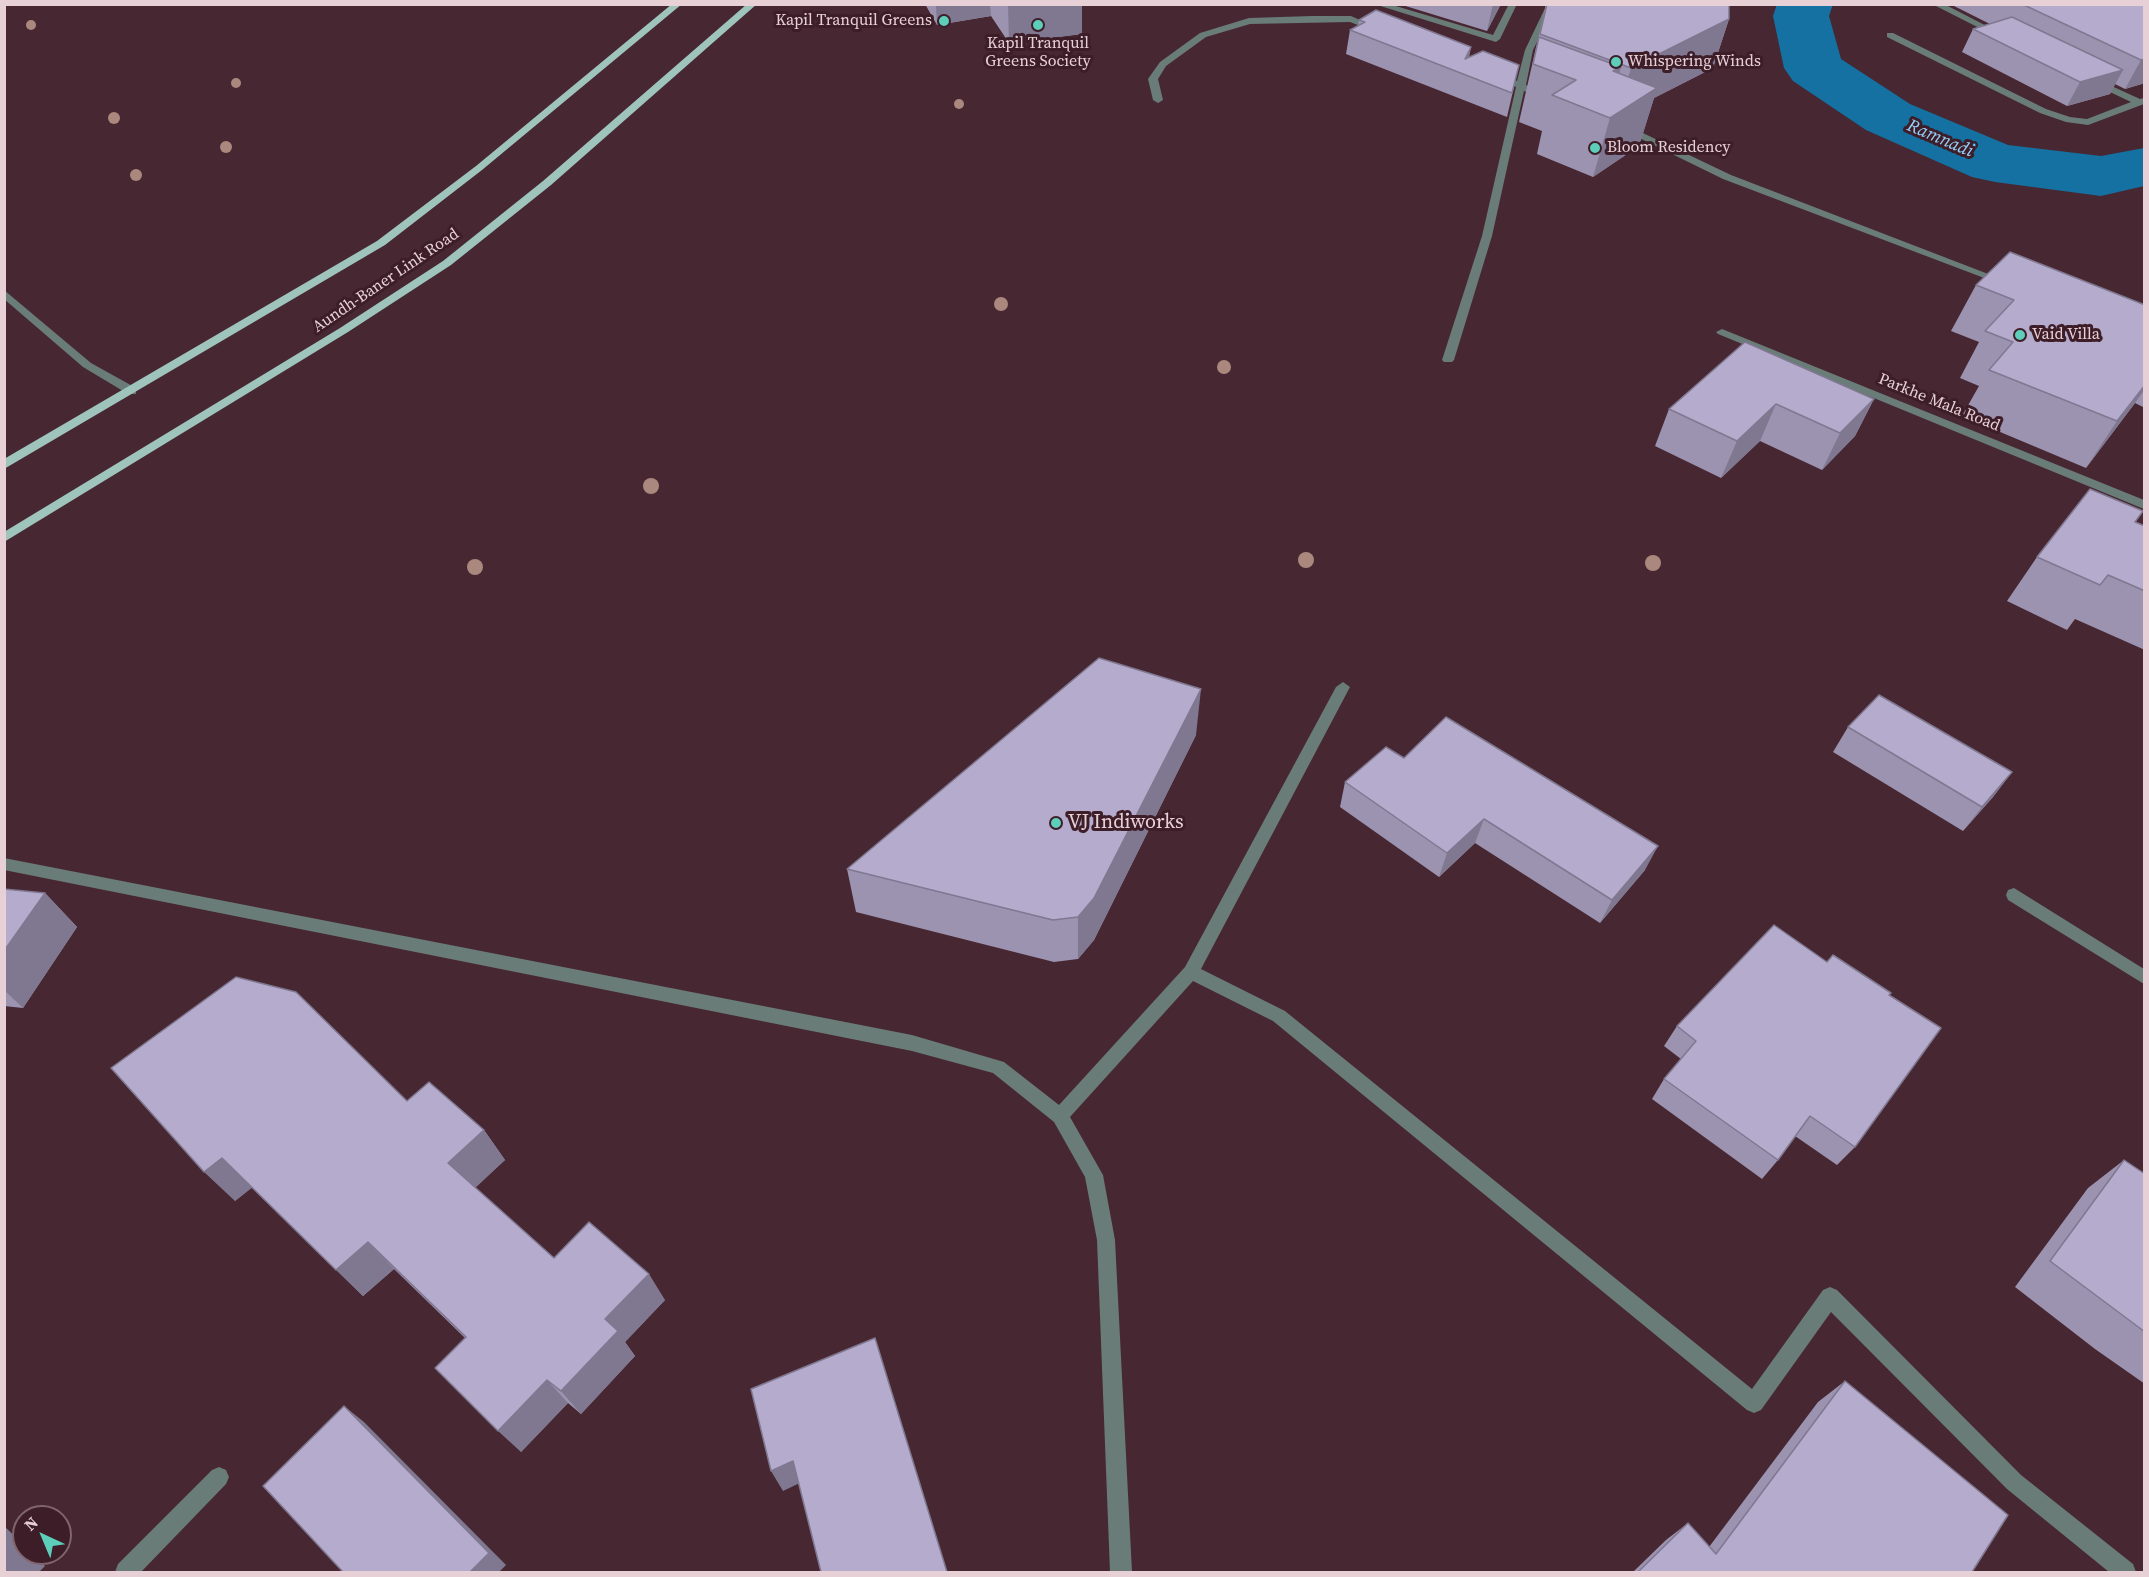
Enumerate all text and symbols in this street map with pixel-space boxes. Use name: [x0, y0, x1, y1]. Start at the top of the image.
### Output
place label: Kapil Tranquil Greens: [776, 11, 932, 31]
marker: Kapil Tranquil Greens: [937, 14, 951, 28]
marker: Kapil Tranquil Greens Society: [1031, 18, 1045, 32]
place label: Kapil Tranquil Greens Society: [985, 34, 1091, 72]
place label: Whispering Winds: [1628, 52, 1761, 72]
marker: Whispering Winds: [1609, 55, 1623, 69]
water label: Ramnadi: [1903, 115, 1977, 163]
place label: Bloom Residency: [1607, 138, 1730, 158]
marker: Bloom Residency: [1588, 141, 1602, 155]
street label: Aundh-Baner Link Road: [309, 225, 463, 337]
place label: Vaid Villa: [2032, 325, 2100, 345]
marker: Vaid Villa: [2013, 328, 2027, 342]
street label: Parkhe Mala Road: [1875, 370, 2003, 436]
place label: VJ Indiworks: [1068, 811, 1184, 835]
marker: VJ Indiworks: [1049, 816, 1063, 830]
north arrow: [12, 1505, 72, 1565]
text: N: [19, 1512, 43, 1535]

